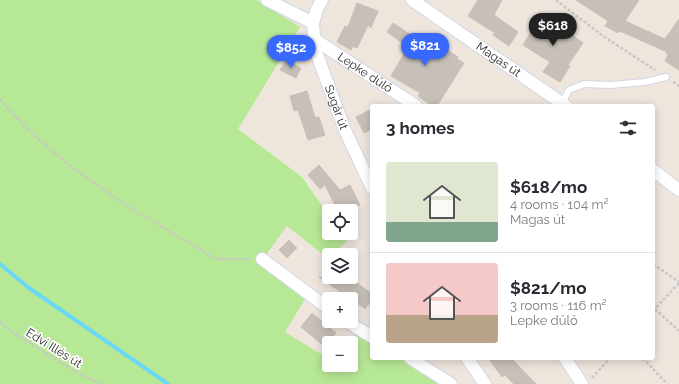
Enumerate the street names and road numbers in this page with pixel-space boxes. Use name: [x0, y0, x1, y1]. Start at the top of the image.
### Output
street label: Magas út: [474, 39, 523, 80]
street label: Lepke dűlő: [335, 49, 395, 95]
street label: Sugár út: [322, 83, 351, 132]
street label: Edvi Illés út: [23, 325, 85, 371]

